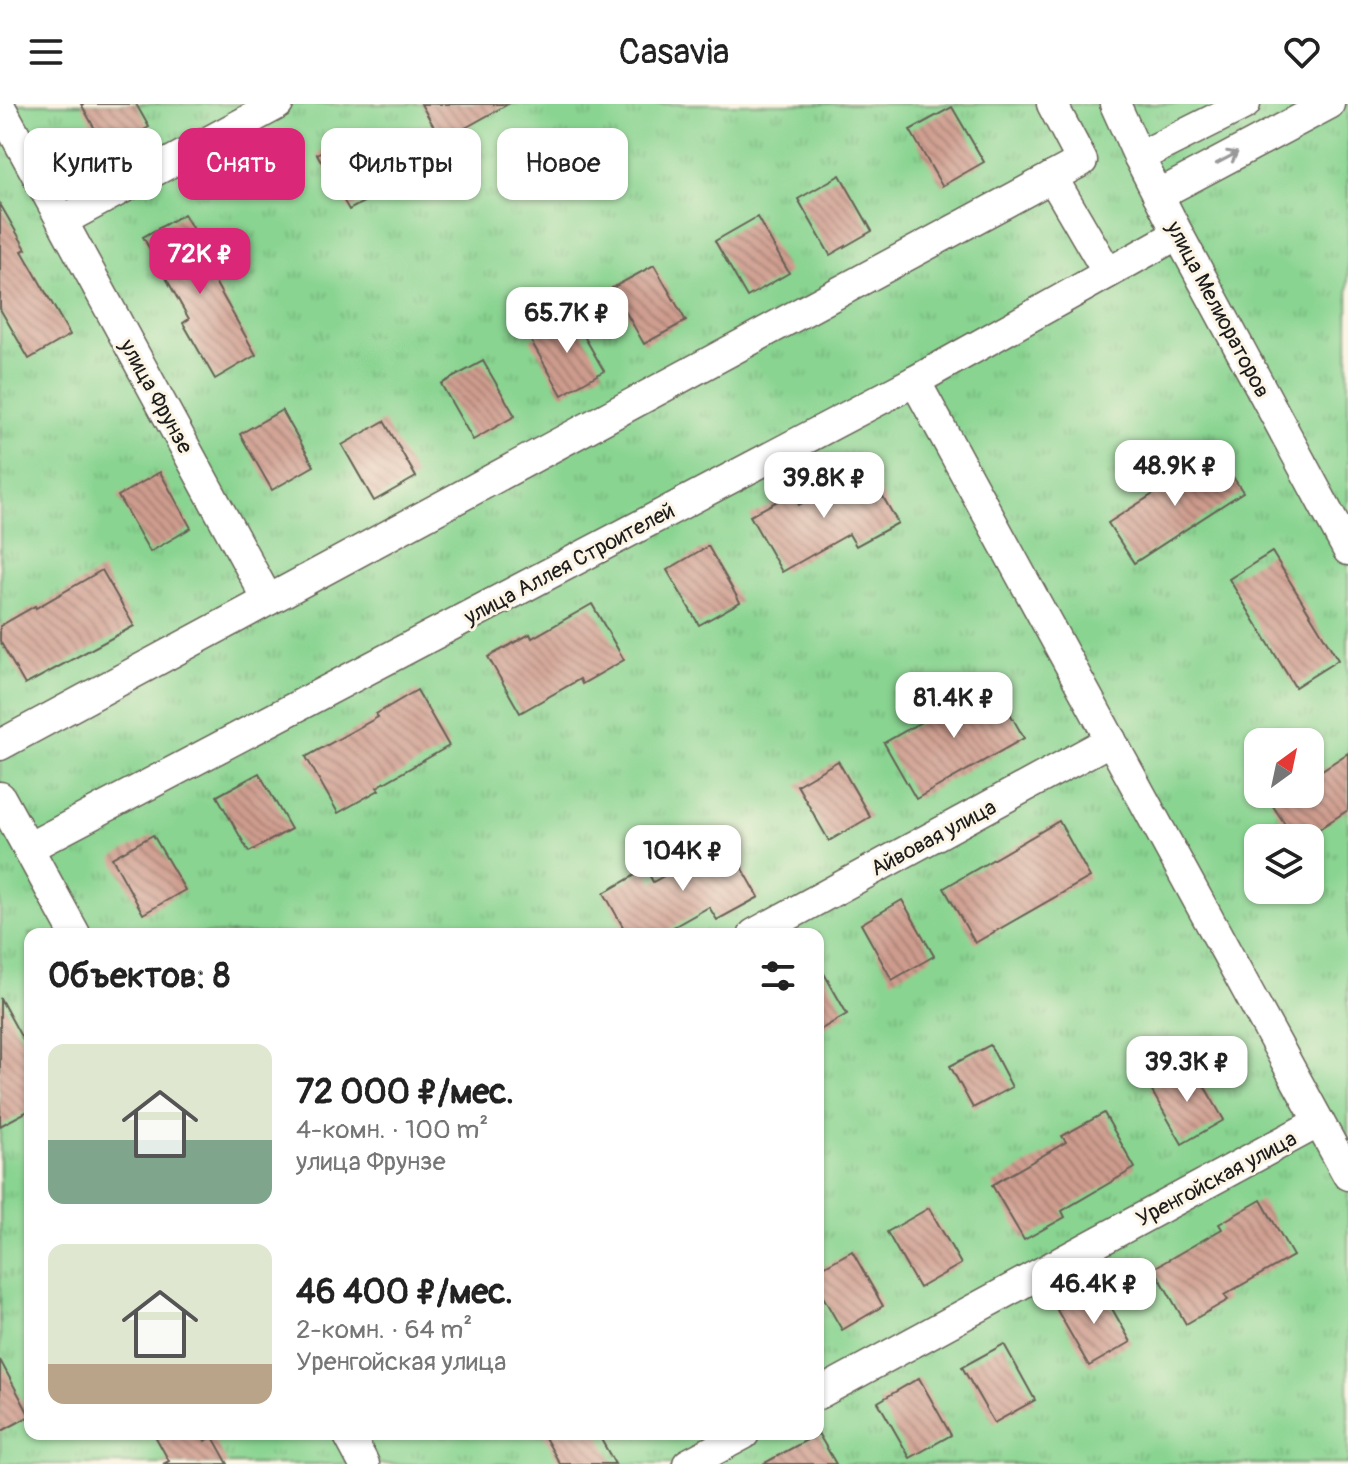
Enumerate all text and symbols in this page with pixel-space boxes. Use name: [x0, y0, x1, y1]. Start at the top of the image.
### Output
icon: menu: [24, 30, 68, 74]
text: Casavia: [618, 30, 730, 75]
icon: heart: [1280, 30, 1324, 74]
chip: Купить: [24, 128, 162, 200]
chip: Снять: [178, 128, 305, 200]
chip: Фильтры: [321, 128, 481, 200]
chip: Новое: [497, 128, 628, 200]
one-way arrow: [1215, 150, 1239, 166]
street label: улица Мелиораторов: [1159, 216, 1276, 403]
pin: 72K ₽: [144, 228, 256, 296]
text: 72K ₽: [167, 238, 233, 270]
pin: 65.7K ₽: [493, 287, 641, 355]
text: 65.7K ₽: [524, 297, 610, 329]
street label: улица Фрунзе: [113, 333, 199, 459]
pin: 48.9K ₽: [1101, 440, 1249, 508]
text: 48.9K ₽: [1133, 450, 1217, 482]
pin: 39.8K ₽: [750, 452, 898, 520]
text: 39.8K ₽: [782, 462, 866, 494]
street label: улица Аллея Строителей: [459, 497, 680, 632]
pin: 81.4K ₽: [880, 672, 1028, 740]
text: 81.4K ₽: [914, 682, 994, 714]
north arrow: [1244, 728, 1324, 808]
map controls: [1244, 728, 1324, 904]
street label: Айвовая улица: [866, 793, 1001, 883]
button: layers: [1244, 824, 1324, 904]
pin: 104K ₽: [618, 825, 748, 893]
text: 104K ₽: [643, 835, 723, 867]
icon: filters: [756, 954, 800, 998]
text: Объектов: 8: [48, 955, 230, 998]
pin: 39.3K ₽: [1113, 1036, 1261, 1104]
text: 39.3K ₽: [1144, 1046, 1230, 1078]
text: 72 000 ₽/мес.: [296, 1071, 514, 1114]
icon: home: [112, 1076, 208, 1172]
text: 4-комн. · 100 m²: [296, 1114, 488, 1146]
street label: Уренгойская улица: [1131, 1125, 1302, 1233]
text: улица Фрунзе: [296, 1146, 446, 1178]
pin: 46.4K ₽: [1020, 1258, 1168, 1326]
text: 46.4K ₽: [1050, 1268, 1138, 1300]
text: 46 400 ₽/мес.: [296, 1271, 513, 1314]
icon: home: [112, 1276, 208, 1372]
text: 2-комн. · 64 m²: [296, 1314, 472, 1346]
text: Уренгойская улица: [296, 1346, 506, 1378]

